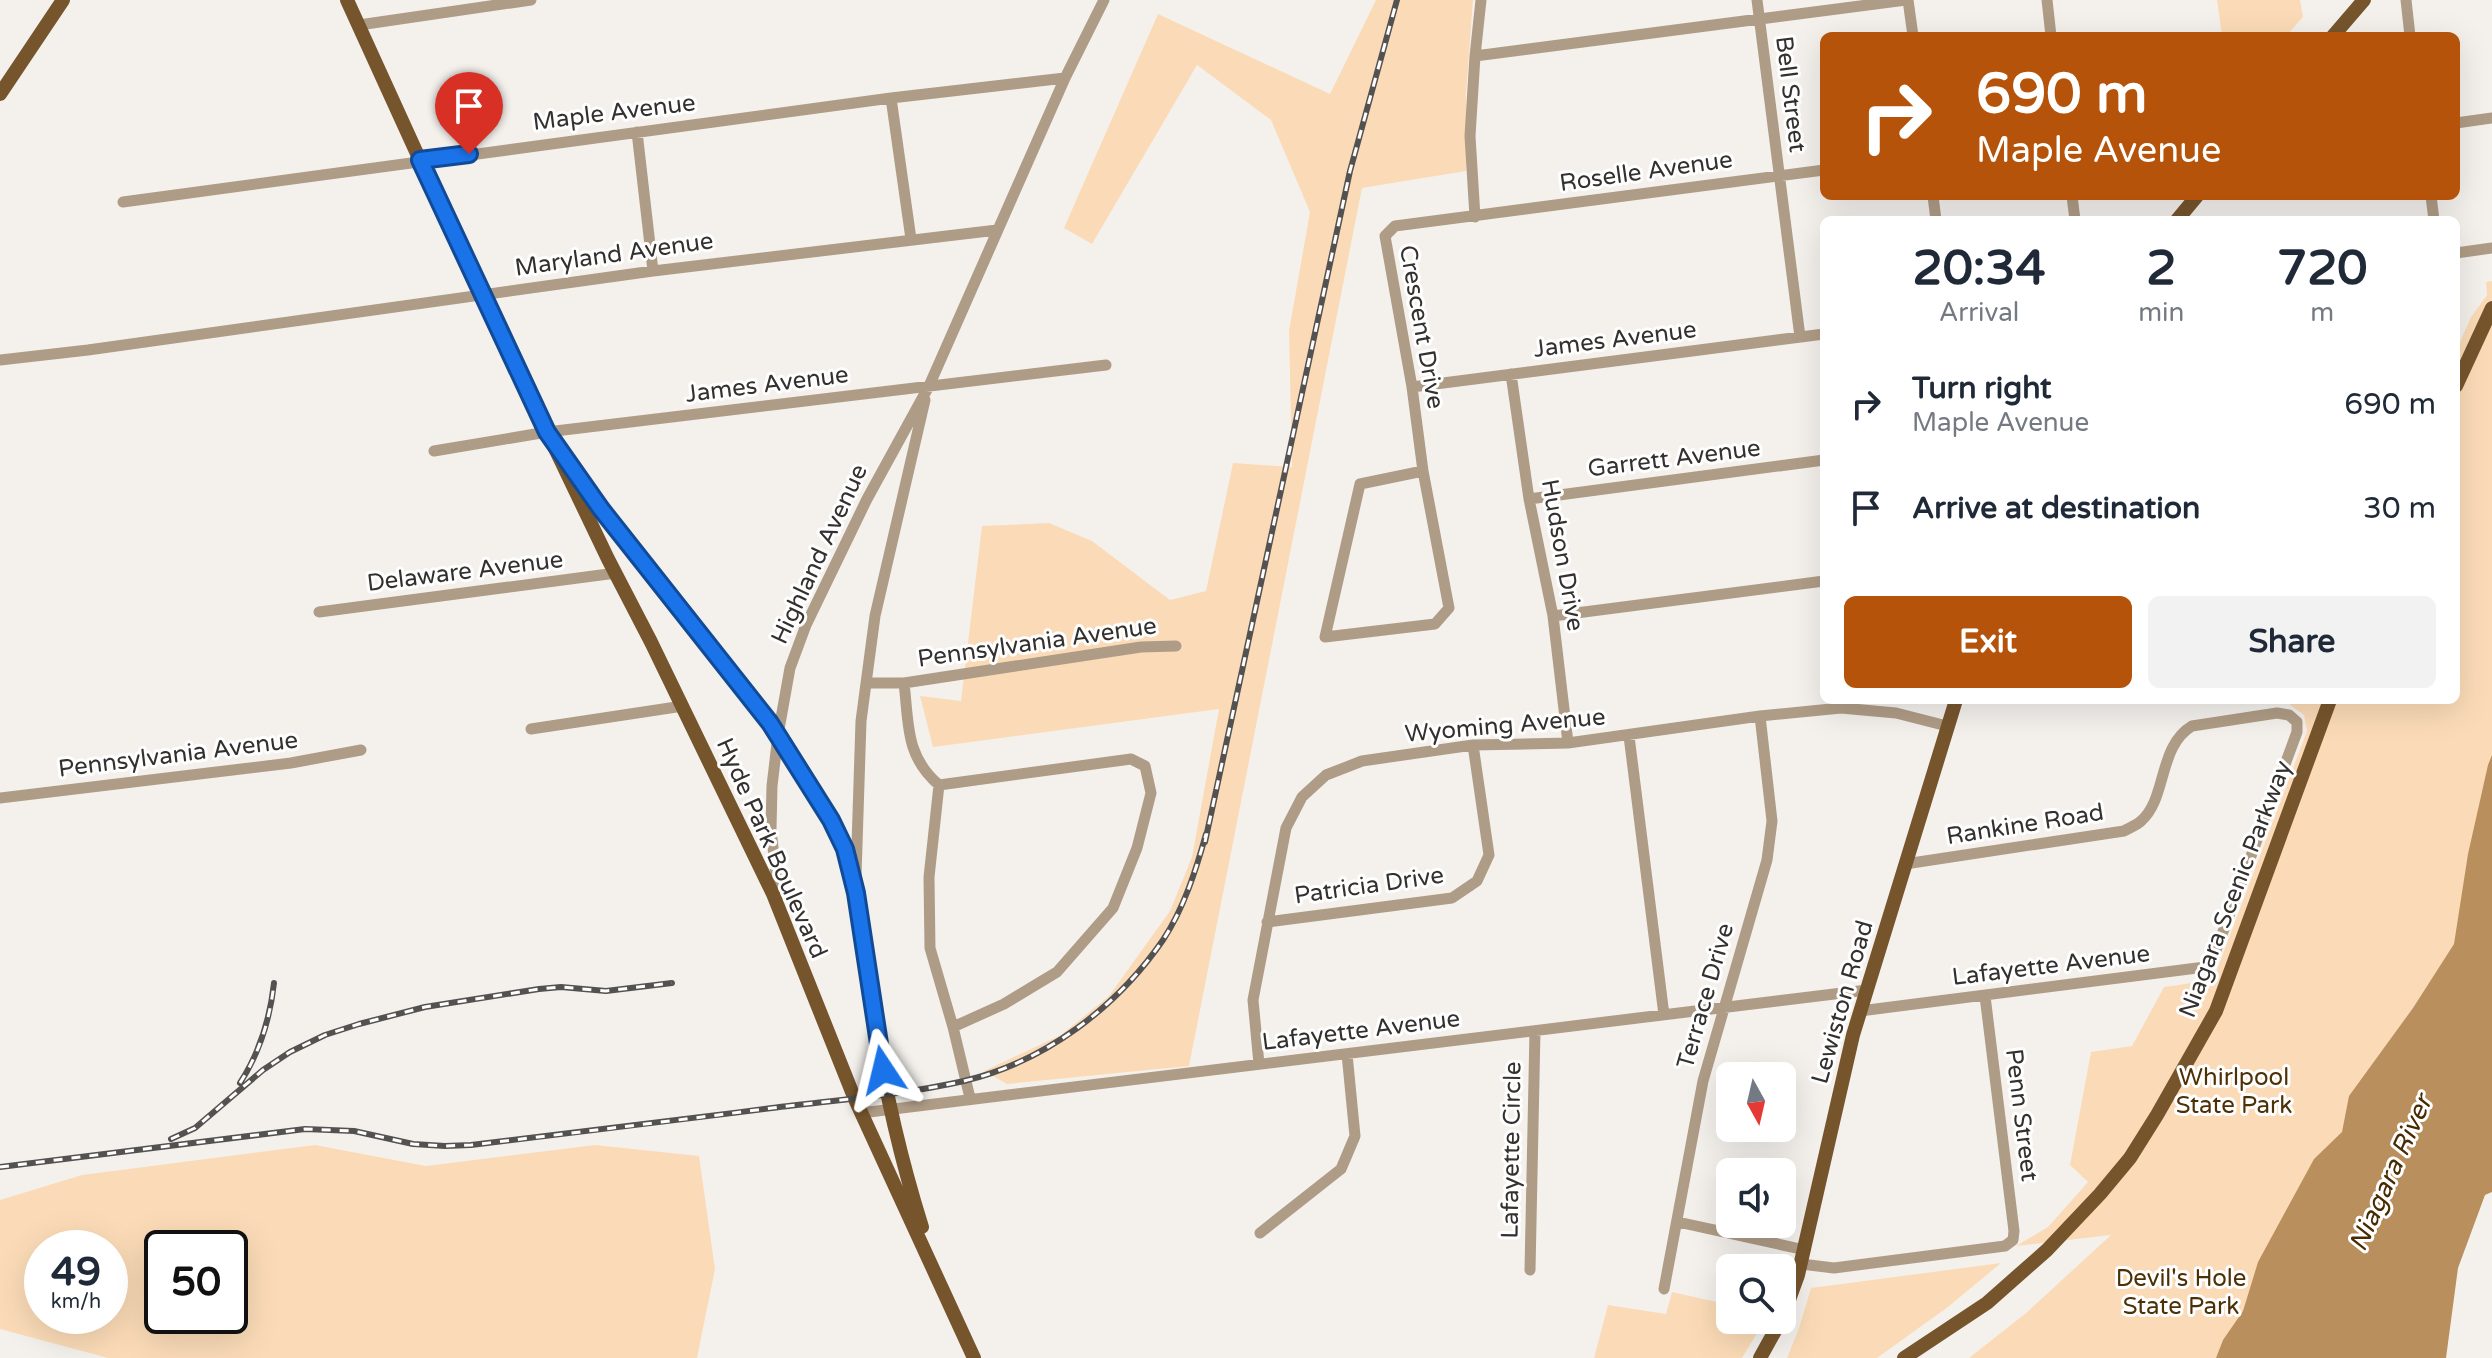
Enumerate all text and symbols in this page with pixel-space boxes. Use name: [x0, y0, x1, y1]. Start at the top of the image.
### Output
street label: Bell Street: [1769, 34, 1812, 154]
text: 690 m: [1976, 61, 2147, 128]
icon: right: [1844, 64, 1948, 168]
pin: [435, 72, 503, 154]
icon: arrive: [447, 84, 491, 128]
street label: Maple Avenue: [531, 88, 697, 137]
text: Maple Avenue: [1976, 129, 2221, 172]
street label: Roselle Avenue: [1558, 145, 1734, 198]
street label: Maryland Avenue: [513, 226, 715, 283]
text: 20:34: [1913, 240, 2046, 298]
text: 2: [2146, 240, 2176, 298]
text: 720: [2277, 240, 2367, 298]
street label: Crescent Drive: [1393, 243, 1450, 411]
text: Arrival: [1939, 297, 2019, 328]
text: min: [2138, 297, 2184, 328]
text: m: [2310, 297, 2334, 328]
street label: James Avenue: [1532, 315, 1698, 364]
street label: James Avenue: [684, 360, 850, 409]
text: Turn right: [1912, 370, 2052, 407]
icon: right: [1844, 382, 1888, 426]
text: 690 m: [2344, 386, 2436, 423]
text: Maple Avenue: [1912, 407, 2089, 438]
street label: Garrett Avenue: [1586, 434, 1762, 483]
street label: Highland Avenue: [765, 460, 874, 649]
street label: Hudson Drive: [1535, 477, 1590, 633]
icon: arrive: [1844, 486, 1888, 530]
text: Arrive at destination: [1912, 490, 2200, 527]
text: 30 m: [2363, 490, 2436, 527]
street label: Delaware Avenue: [365, 545, 565, 598]
button: Exit: [1844, 596, 2132, 688]
button: Share: [2148, 596, 2436, 688]
street label: Pennsylvania Avenue: [916, 611, 1159, 674]
street label: Wyoming Avenue: [1404, 702, 1607, 749]
street label: Pennsylvania Avenue: [57, 725, 300, 784]
street label: Hyde Park Boulevard: [710, 733, 833, 963]
street label: Niagara Scenic Parkway: [2173, 756, 2298, 1022]
street label: Rankine Road: [1944, 798, 2106, 851]
street label: Patricia Drive: [1292, 861, 1446, 910]
street label: Lewiston Road: [1805, 917, 1880, 1087]
street label: Terrace Drive: [1671, 920, 1740, 1072]
street label: Lafayette Avenue: [1950, 939, 2152, 992]
street label: Lafayette Avenue: [1260, 1004, 1462, 1057]
position arrow: [841, 1028, 925, 1112]
street label: Penn Street: [1999, 1047, 2044, 1183]
street label: Lafayette Circle: [1495, 1061, 1528, 1239]
north arrow: [1716, 1062, 1796, 1142]
map controls: [1716, 1062, 1796, 1334]
park label: Whirlpool State Park: [2176, 1063, 2292, 1120]
water label: Niagara River: [2342, 1088, 2440, 1256]
button: sound: [1716, 1158, 1796, 1238]
speed limit sign: 50: [144, 1230, 248, 1334]
text: 49: [51, 1248, 101, 1296]
button: search: [1716, 1254, 1796, 1334]
park label: Devil's Hole State Park: [2116, 1264, 2246, 1321]
text: km/h: [51, 1290, 101, 1314]

